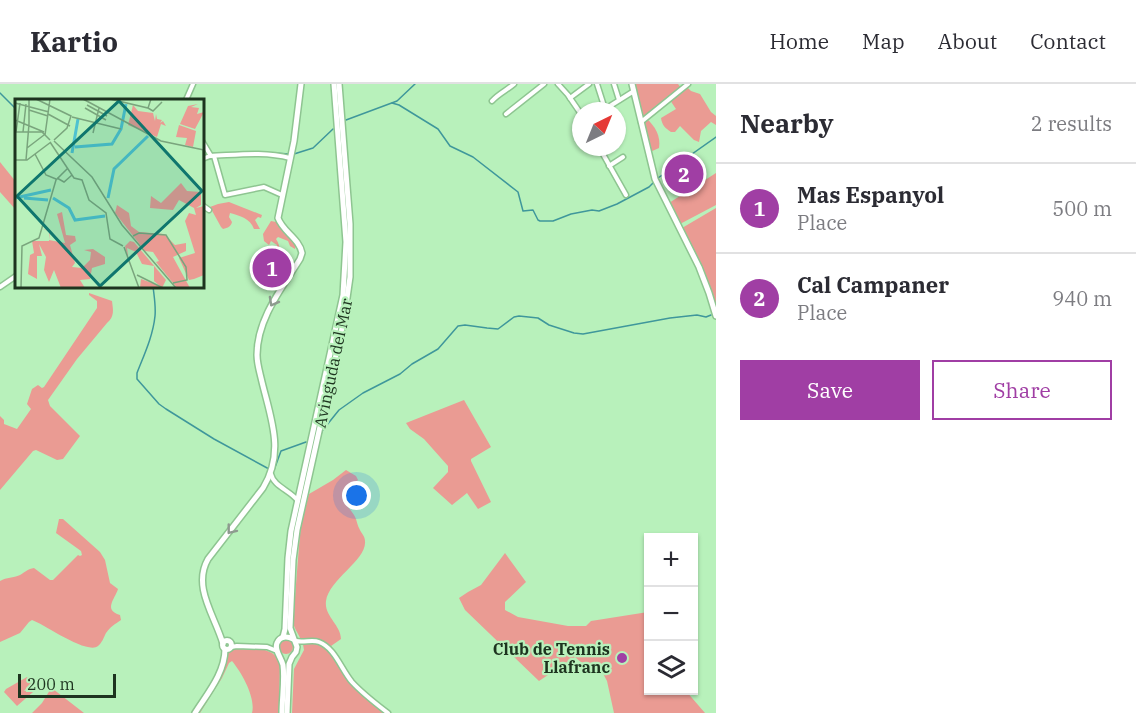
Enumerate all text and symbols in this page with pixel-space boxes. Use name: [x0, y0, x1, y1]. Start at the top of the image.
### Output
text: Kartio: [30, 23, 118, 60]
text: Home: [769, 27, 829, 55]
text: Map: [862, 27, 905, 55]
text: About: [938, 27, 997, 55]
text: Contact: [1030, 27, 1106, 55]
inset map: [15, 99, 204, 288]
north arrow: [572, 102, 626, 156]
text: Nearby: [740, 106, 834, 140]
text: 2 results: [1031, 110, 1112, 137]
pin: 2: [664, 152, 704, 196]
text: Mas Espanyol: [797, 180, 944, 209]
text: 1: [754, 195, 766, 222]
text: 500 m: [1052, 195, 1112, 222]
text: Place: [797, 209, 847, 236]
pin: 1: [252, 246, 292, 291]
text: Cal Campaner: [797, 270, 949, 299]
text: 2: [754, 285, 766, 312]
text: 940 m: [1052, 285, 1112, 312]
one-way arrow: [269, 296, 280, 306]
street label: Avinguda del Mar: [310, 296, 356, 430]
text: Place: [797, 299, 847, 326]
button: Save: [740, 360, 920, 420]
button: Share: [932, 360, 1112, 420]
your location: [342, 481, 371, 510]
one-way arrow: [227, 523, 238, 534]
map controls: [644, 533, 698, 695]
button: +: [644, 533, 698, 587]
button: −: [644, 587, 698, 641]
place label: Club de Tennis Llafranc: [493, 639, 610, 677]
button: layers: [644, 641, 698, 695]
marker: Club de Tennis Llafranc: [615, 651, 629, 665]
scale bar: [18, 671, 116, 698]
text: 200 m: [27, 674, 75, 694]

